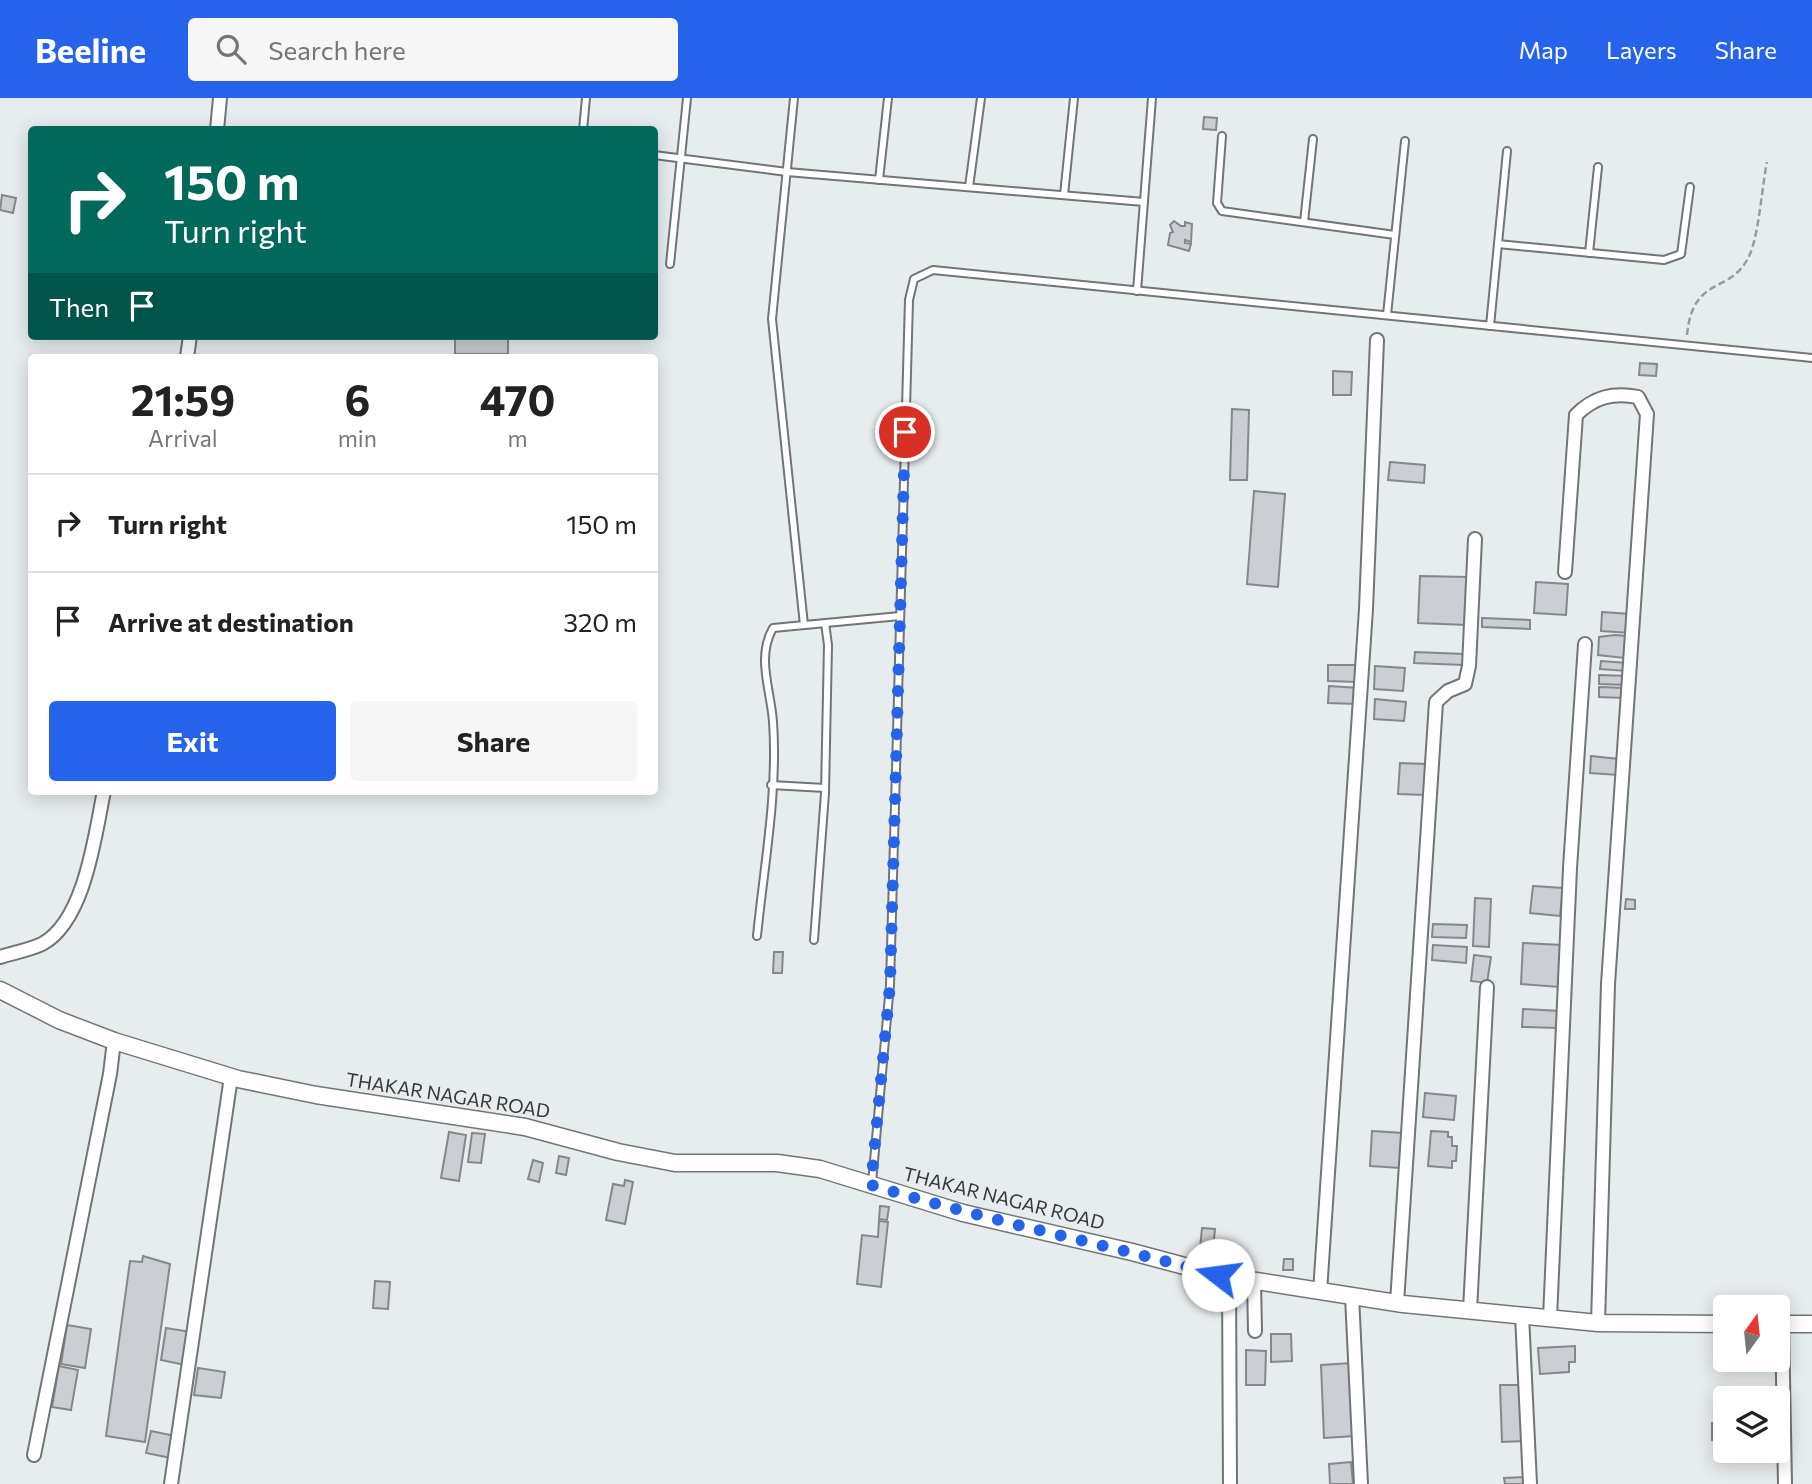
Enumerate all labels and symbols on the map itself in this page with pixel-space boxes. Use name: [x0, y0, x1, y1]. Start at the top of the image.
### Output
pin: [875, 402, 935, 462]
street label: THAKAR NAGAR ROAD: [344, 1067, 552, 1122]
street label: THAKAR NAGAR ROAD: [901, 1161, 1107, 1234]
position arrow: [1181, 1238, 1255, 1312]
north arrow: [1713, 1295, 1790, 1372]

